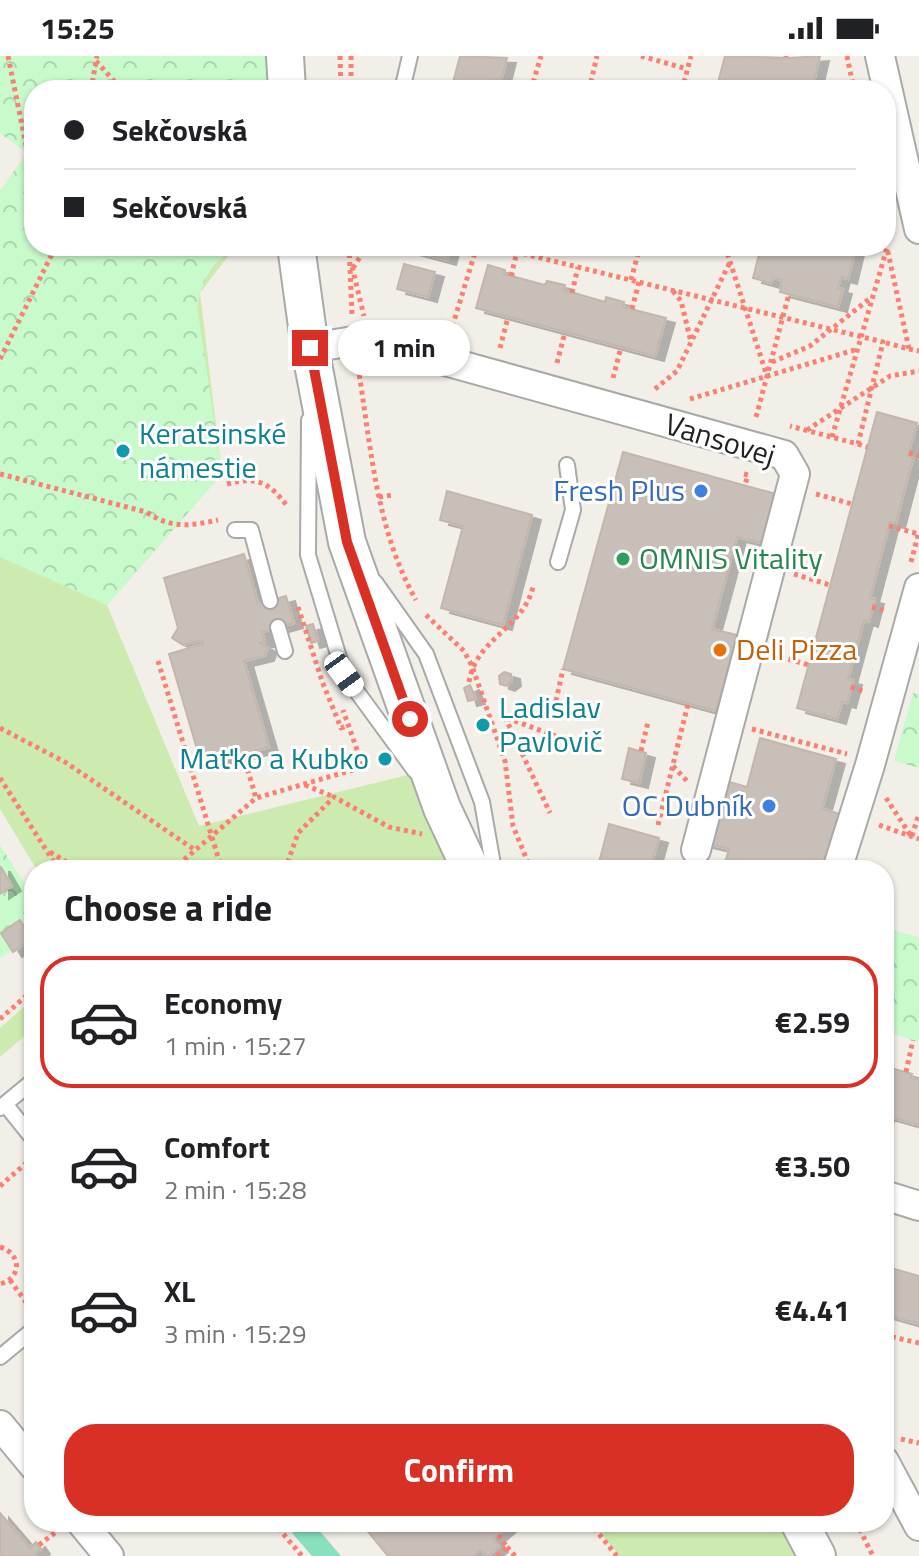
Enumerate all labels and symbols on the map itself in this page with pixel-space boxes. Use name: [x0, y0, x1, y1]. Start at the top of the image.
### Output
callout: 1 min: [338, 320, 470, 376]
route end: [292, 330, 328, 366]
street label: Vansovej: [659, 400, 781, 478]
place label: Keratsinské námestie: [139, 410, 286, 490]
marker: Keratsinské námestie: [114, 442, 132, 460]
place label: Fresh Plus: [553, 467, 685, 513]
marker: Fresh Plus: [692, 482, 710, 500]
place label: OMNIS Vitality: [639, 535, 823, 581]
marker: OMNIS Vitality: [614, 550, 632, 568]
place label: Deli Pizza: [736, 626, 857, 672]
marker: Deli Pizza: [711, 641, 729, 659]
car: [320, 648, 368, 700]
place label: Ladislav Pavlovič: [499, 684, 603, 764]
route start: [392, 701, 428, 737]
marker: Ladislav Pavlovič: [474, 716, 492, 734]
place label: Maťko a Kubko: [179, 735, 369, 781]
marker: Maťko a Kubko: [376, 750, 394, 768]
place label: OC Dubník: [622, 782, 753, 828]
marker: OC Dubník: [760, 797, 778, 815]

